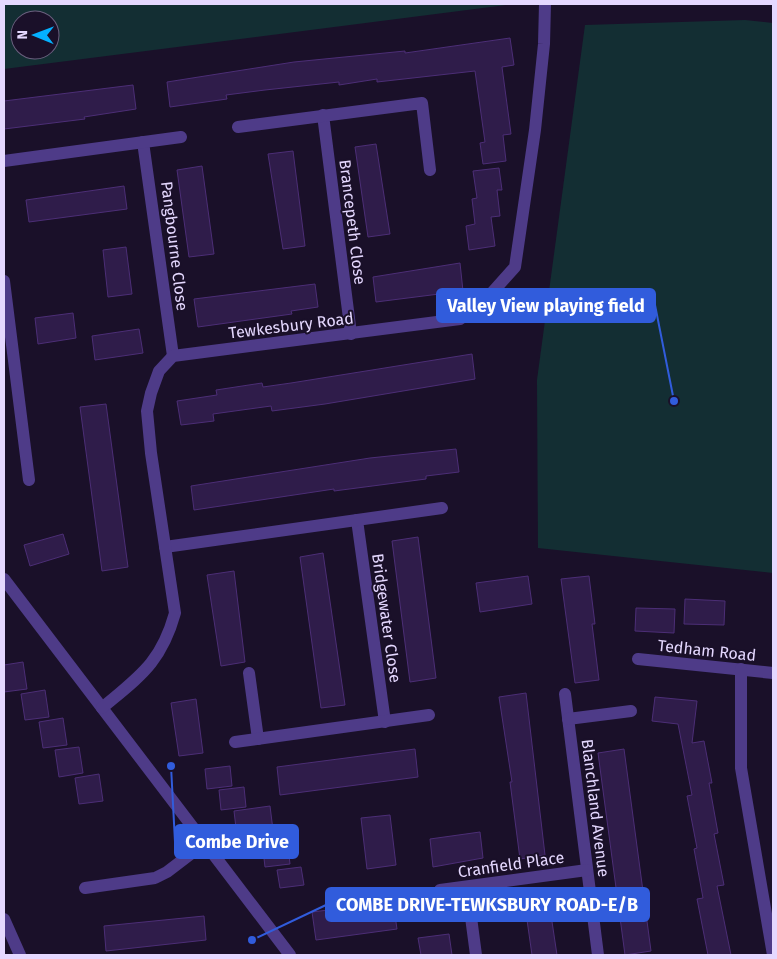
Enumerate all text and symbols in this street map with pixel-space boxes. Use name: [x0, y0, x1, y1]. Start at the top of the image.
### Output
north arrow: [10, 10, 60, 60]
text: N: [14, 30, 31, 40]
street label: Brancepeth Close: [335, 158, 370, 286]
street label: Pangbourne Close: [157, 180, 192, 312]
callout: Valley View playing field: [437, 289, 655, 322]
text: Valley View playing field: [446, 295, 645, 317]
street label: Tewkesbury Road: [227, 308, 355, 343]
street label: Bridgewater Close: [368, 552, 405, 684]
street label: Tedham Road: [657, 636, 757, 665]
street label: Blanchland Avenue: [578, 738, 613, 878]
callout: Combe Drive: [175, 825, 298, 858]
text: Combe Drive: [185, 831, 289, 853]
street label: Cranfield Place: [457, 848, 565, 881]
callout: COMBE DRIVE-TEWKSBURY ROAD-E/B: [326, 888, 649, 921]
text: COMBE DRIVE-TEWKSBURY ROAD-E/B: [336, 894, 638, 916]

